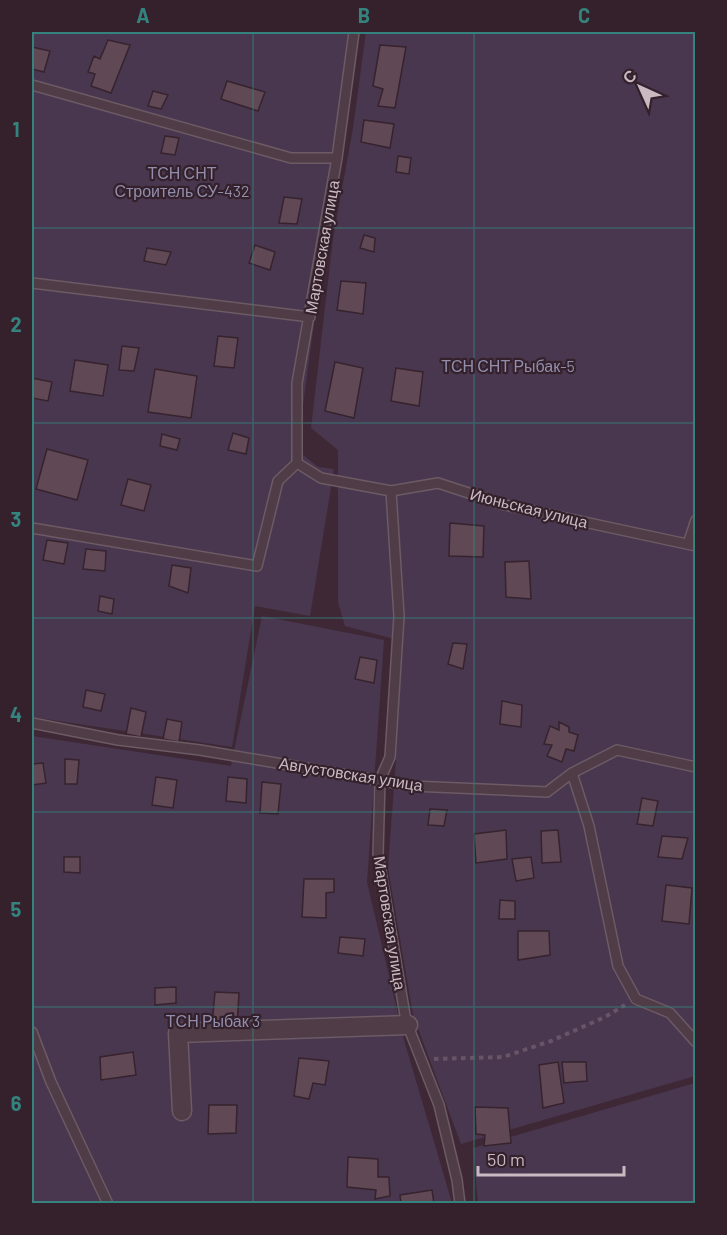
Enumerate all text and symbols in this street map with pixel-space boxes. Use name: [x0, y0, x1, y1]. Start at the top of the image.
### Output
text: A: [136, 3, 150, 27]
text: B: [358, 3, 370, 27]
text: C: [578, 3, 590, 27]
north arrow: [610, 57, 670, 117]
text: С: [618, 65, 640, 87]
text: 1: [12, 117, 20, 141]
park label: ТСН СНТ Строитель СУ-432: [114, 163, 250, 200]
street label: Мартовская улица: [300, 178, 343, 315]
text: 2: [10, 312, 22, 336]
park label: ТСН СНТ Рыбак-5: [441, 356, 575, 375]
street label: Июньская улица: [468, 484, 590, 531]
text: 3: [11, 507, 21, 531]
text: 4: [10, 702, 22, 726]
street label: Августовская улица: [278, 753, 424, 794]
street label: Мартовская улица: [371, 855, 410, 991]
text: 5: [11, 897, 22, 921]
park label: ТСН Рыбак 3: [166, 1011, 260, 1030]
text: 6: [11, 1091, 22, 1115]
scale bar: [478, 1139, 624, 1177]
text: 50 m: [487, 1148, 525, 1170]

